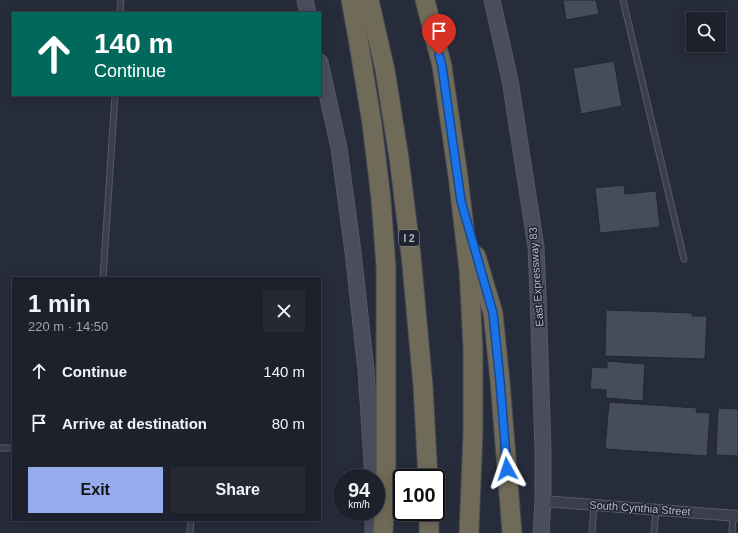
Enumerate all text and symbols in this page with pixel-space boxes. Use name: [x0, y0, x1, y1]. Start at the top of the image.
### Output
map controls: [686, 12, 726, 52]
button: search: [686, 12, 726, 52]
pin: [422, 14, 456, 55]
icon: arrive: [428, 20, 450, 42]
icon: ahead: [28, 28, 80, 80]
text: 140 m: [94, 28, 173, 59]
text: Continue: [94, 61, 166, 81]
street label: East Expressway 83: [527, 227, 545, 327]
road number: I 2: [399, 230, 419, 246]
text: 1 min: [28, 290, 91, 317]
button: close: [263, 290, 305, 332]
text: 220 m · 14:50: [28, 319, 108, 334]
icon: ahead: [28, 360, 50, 382]
text: Continue: [62, 363, 127, 380]
text: 140 m: [263, 363, 305, 380]
icon: arrive: [28, 412, 50, 434]
text: Arrive at destination: [62, 415, 207, 432]
text: 80 m: [272, 415, 305, 432]
position arrow: [486, 448, 528, 490]
button: Exit: [28, 467, 163, 513]
button: Share: [171, 467, 305, 513]
speed limit sign: 100: [393, 469, 445, 521]
text: 94: [348, 479, 370, 501]
street label: South Cynthia Street: [589, 498, 691, 518]
text: km/h: [348, 499, 370, 510]

